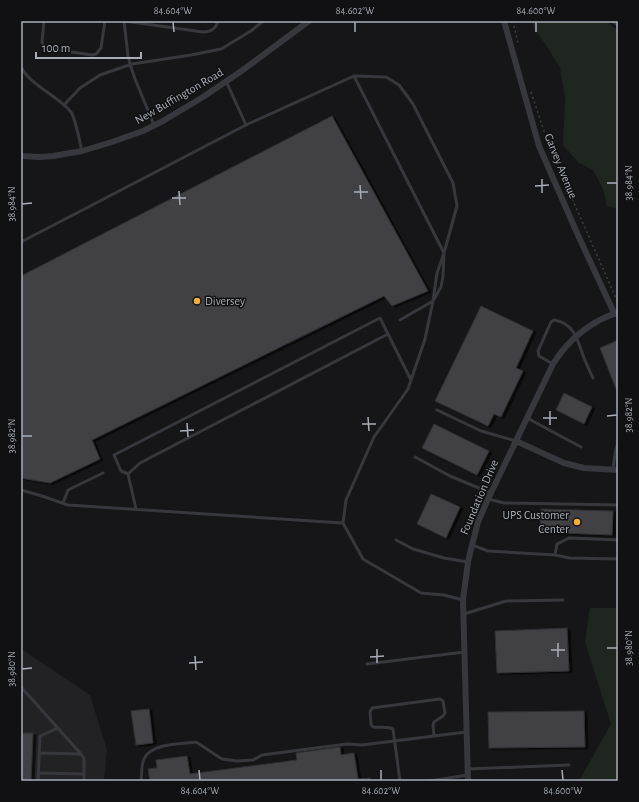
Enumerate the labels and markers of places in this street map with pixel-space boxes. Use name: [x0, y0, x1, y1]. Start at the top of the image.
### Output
place label: Diversey: [205, 295, 245, 308]
marker: Diversey: [192, 296, 202, 306]
place label: UPS Customer Center: [503, 509, 569, 535]
marker: UPS Customer Center: [572, 517, 582, 527]

